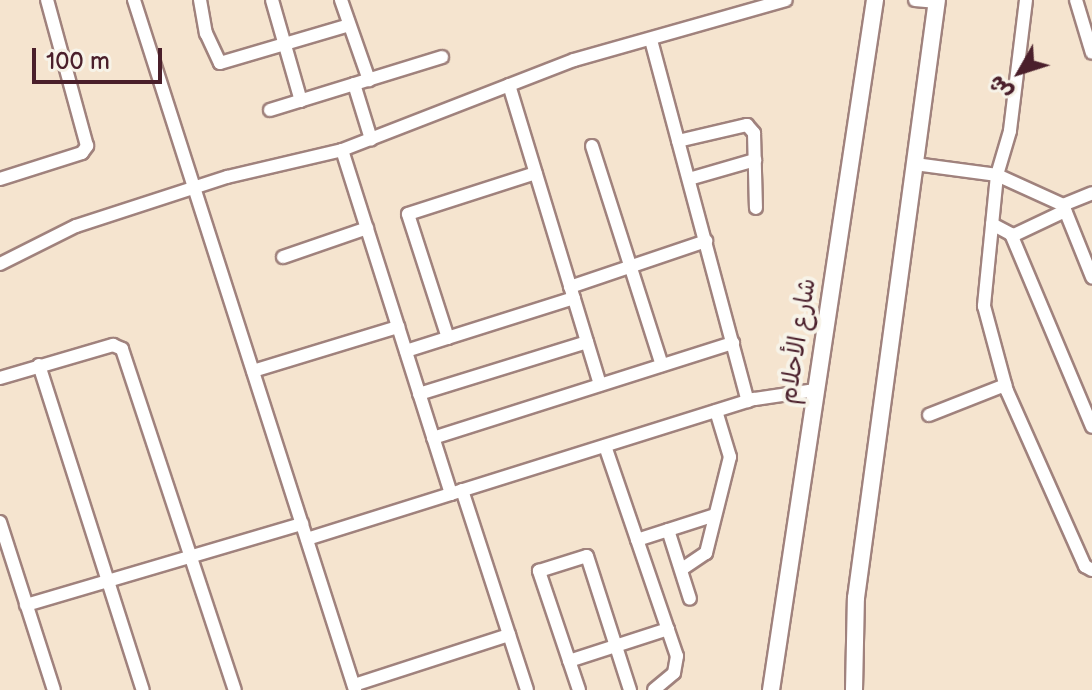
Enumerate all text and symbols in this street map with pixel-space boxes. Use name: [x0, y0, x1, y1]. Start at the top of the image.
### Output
scale bar: [36, 32, 166, 82]
north arrow: [980, 32, 1060, 112]
text: 100 m: [46, 47, 110, 76]
text: ش: [983, 70, 1019, 105]
street label: شارع الأحلام: [774, 276, 822, 406]

